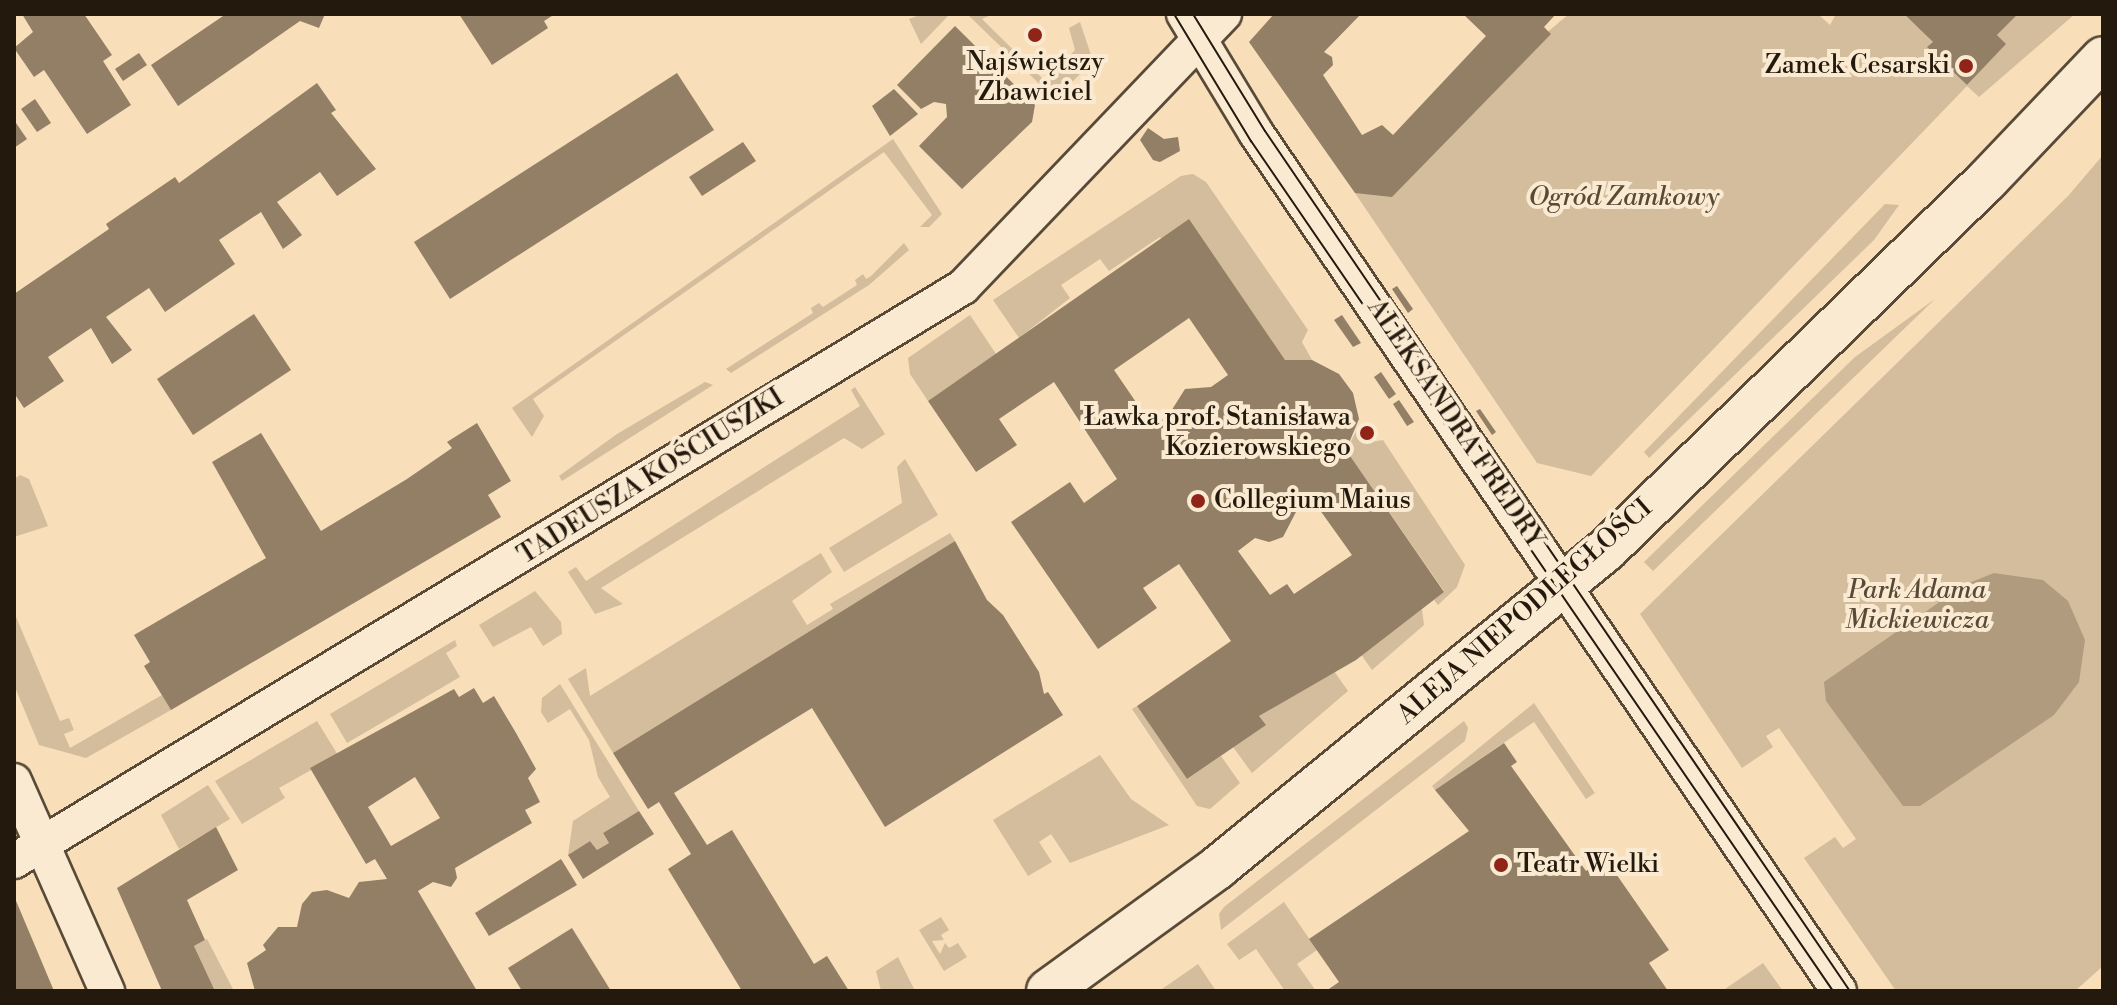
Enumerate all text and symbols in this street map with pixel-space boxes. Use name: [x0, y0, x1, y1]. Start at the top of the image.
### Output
marker: Najświętszy Zbawiciel: [1026, 26, 1044, 44]
place label: Najświętszy Zbawiciel: [966, 47, 1104, 108]
place label: Zamek Cesarski: [1765, 50, 1950, 82]
marker: Zamek Cesarski: [1957, 57, 1975, 75]
park label: Ogród Zamkowy: [1529, 182, 1719, 214]
street label: ALEKSANDRA FREDRY: [1360, 294, 1550, 554]
street label: TADEUSZA KOŚCIUSZKI: [512, 382, 790, 572]
place label: Ławka prof. Stanisława Kozierowskiego: [1084, 402, 1351, 464]
marker: Ławka prof. Stanisława Kozierowskiego: [1358, 424, 1376, 442]
place label: Collegium Maius: [1214, 485, 1411, 517]
marker: Collegium Maius: [1189, 492, 1207, 510]
street label: ALEJA NIEPODLEGŁOŚCI: [1391, 493, 1659, 731]
park label: Park Adama Mickiewicza: [1845, 575, 1989, 636]
place label: Teatr Wielki: [1517, 849, 1659, 881]
marker: Teatr Wielki: [1492, 856, 1510, 874]

